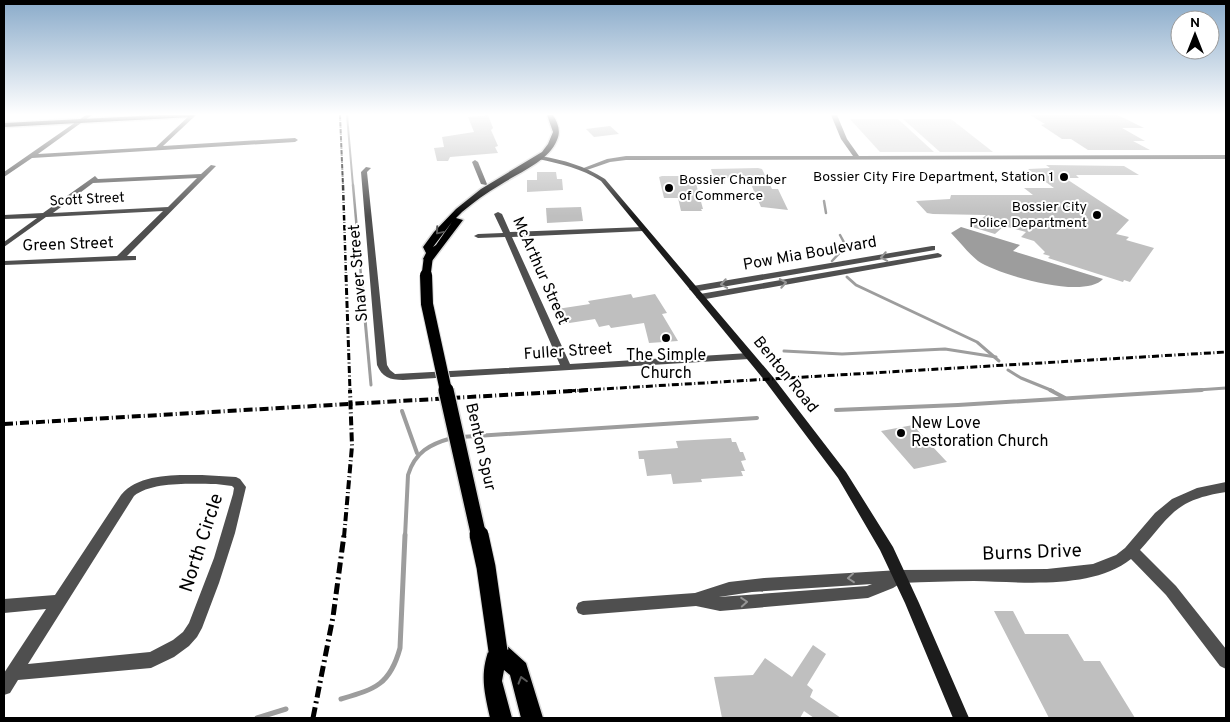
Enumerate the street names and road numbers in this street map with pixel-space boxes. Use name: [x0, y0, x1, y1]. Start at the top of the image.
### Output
street label: Scott Street: [49, 190, 125, 210]
street label: McArthur Street: [507, 214, 573, 328]
street label: Shaver Street: [345, 223, 373, 323]
street label: Pow Mia Boulevard: [742, 232, 878, 276]
street label: Green Street: [22, 233, 114, 257]
street label: Benton Road: [748, 333, 822, 417]
street label: Fuller Street: [523, 339, 613, 365]
street label: Benton Spur: [460, 401, 500, 493]
street label: North Circle: [175, 491, 229, 595]
street label: Burns Drive: [982, 539, 1082, 567]

